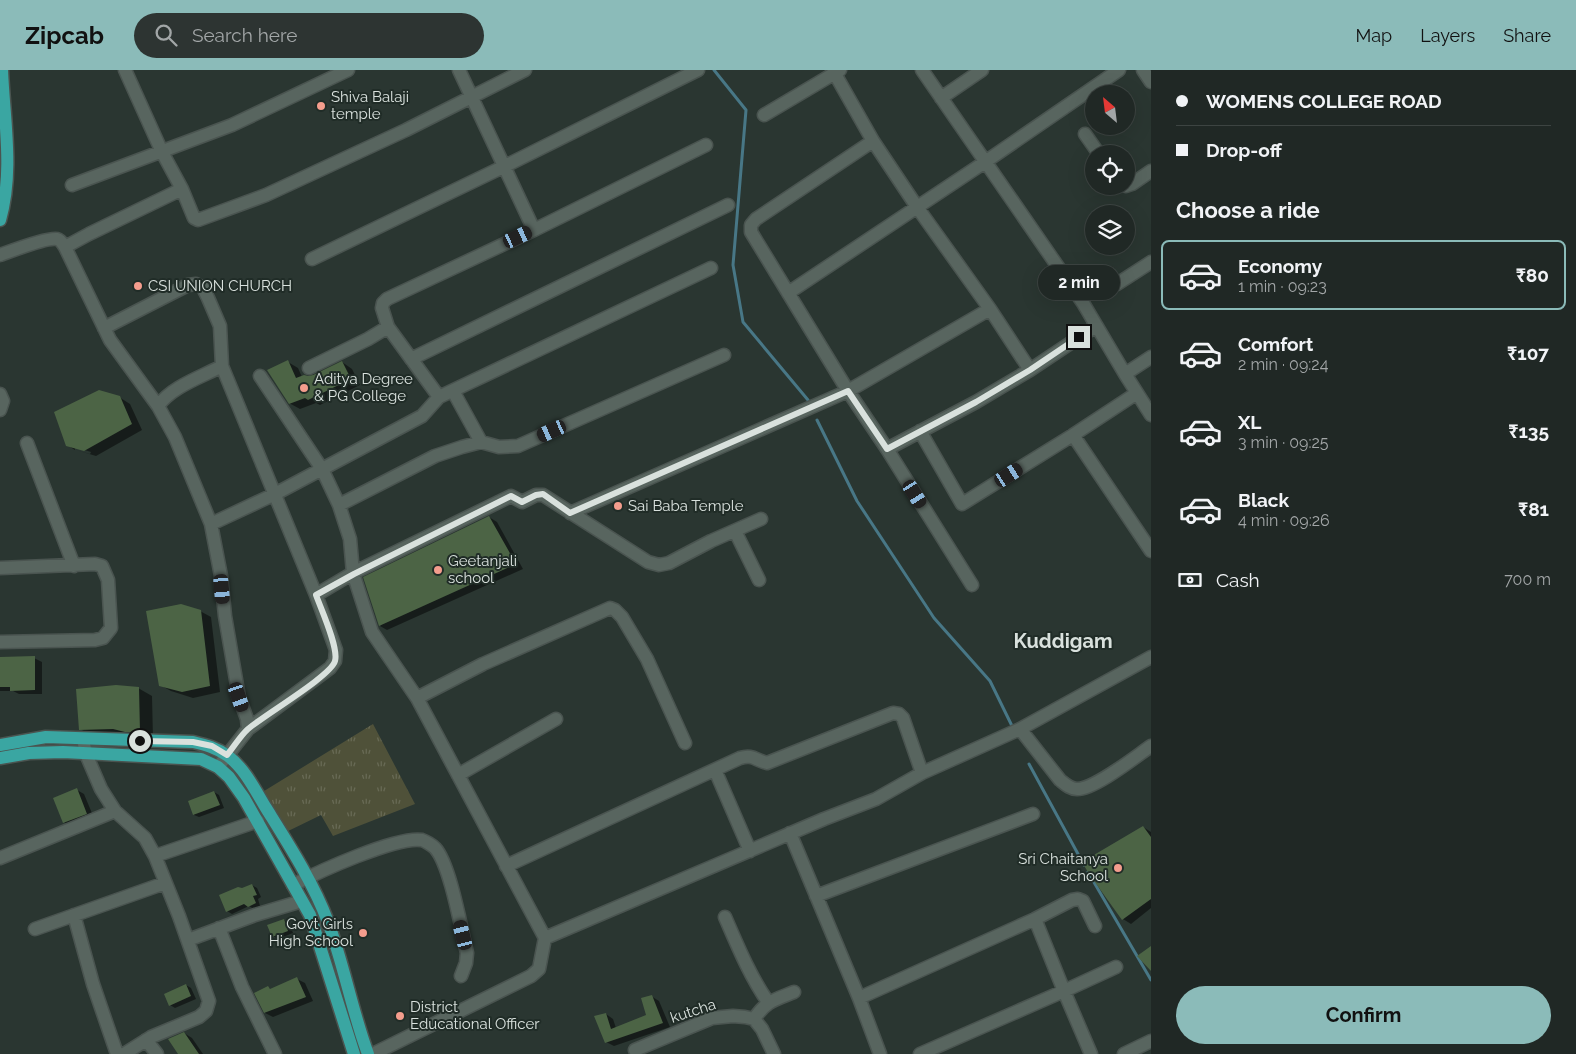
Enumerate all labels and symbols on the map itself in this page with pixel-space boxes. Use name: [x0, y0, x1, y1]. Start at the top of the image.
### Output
north arrow: [1085, 85, 1135, 135]
place label: Shiva Balaji temple: [331, 88, 409, 123]
marker: Shiva Balaji temple: [315, 100, 327, 112]
car: [501, 224, 534, 250]
callout: 2 min: [1038, 264, 1120, 300]
place label: CSI UNION CHURCH: [148, 277, 292, 295]
marker: CSI UNION CHURCH: [132, 280, 144, 292]
route end: [1068, 326, 1090, 348]
place label: Aditya Degree & PG College: [314, 370, 413, 405]
marker: Aditya Degree & PG College: [298, 382, 310, 394]
car: [535, 418, 568, 444]
car: [992, 461, 1025, 489]
car: [900, 477, 929, 511]
place label: Sai Baba Temple: [628, 497, 744, 515]
marker: Sai Baba Temple: [612, 500, 624, 512]
place label: Geetanjali school: [448, 552, 517, 587]
marker: Geetanjali school: [432, 564, 444, 576]
car: [213, 573, 230, 605]
district label: Kuddigam: [1013, 629, 1113, 653]
car: [227, 680, 250, 714]
route start: [129, 730, 151, 752]
place label: Sri Chaitanya School: [1018, 850, 1109, 885]
marker: Sri Chaitanya School: [1112, 862, 1124, 874]
place label: Govt Girls High School: [269, 915, 354, 950]
car: [452, 919, 473, 951]
marker: Govt Girls High School: [357, 927, 369, 939]
street label: kutcha: [668, 995, 718, 1027]
place label: District Educational Officer: [410, 998, 540, 1033]
marker: District Educational Officer: [394, 1010, 406, 1022]

